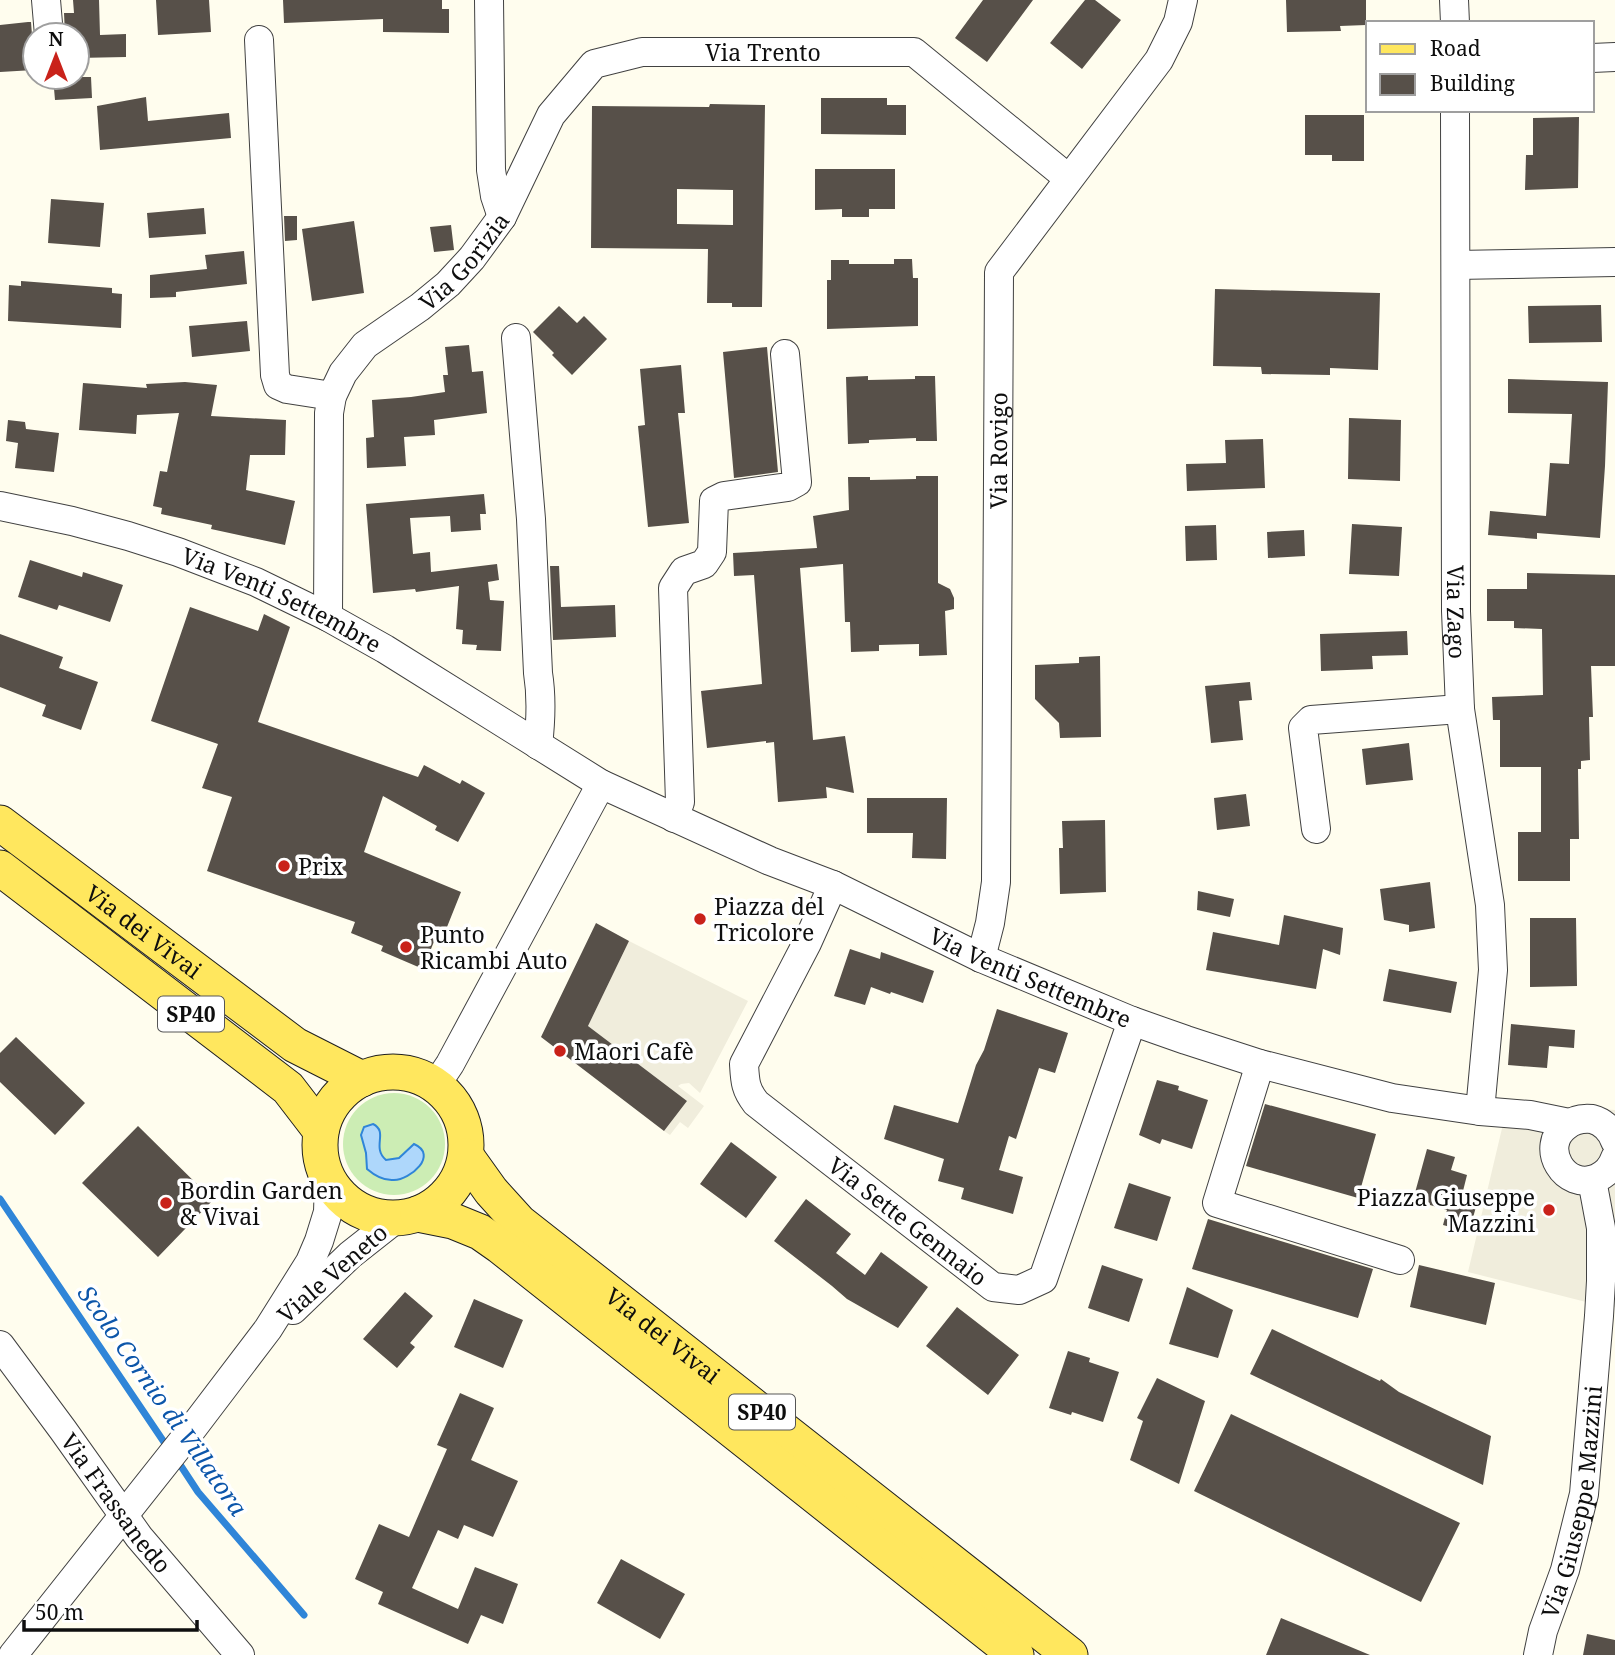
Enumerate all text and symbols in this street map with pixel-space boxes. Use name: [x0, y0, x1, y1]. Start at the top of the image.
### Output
north arrow: [21, 21, 91, 91]
legend: [1366, 21, 1594, 112]
text: N: [49, 26, 64, 52]
text: Road: [1430, 34, 1481, 62]
street label: Via Trento: [705, 36, 821, 68]
text: Building: [1430, 69, 1515, 97]
street label: Via Gorizia: [412, 206, 516, 318]
street label: Via Rovigo: [982, 392, 1014, 509]
street label: Via Venti Settembre: [177, 539, 387, 660]
street label: Via Zago: [1440, 565, 1474, 660]
place label: Prix: [298, 850, 344, 882]
marker: Prix: [276, 858, 292, 874]
street label: Via dei Vivai: [79, 877, 209, 986]
place label: Piazza del Tricolore: [714, 890, 824, 948]
marker: Piazza del Tricolore: [692, 911, 708, 927]
place label: Punto Ricambi Auto: [420, 918, 568, 976]
street label: Via Venti Settembre: [924, 919, 1136, 1035]
marker: Punto Ricambi Auto: [398, 939, 414, 955]
road number: SP40: [158, 996, 224, 1032]
place label: Maori Cafè: [574, 1035, 694, 1067]
marker: Maori Cafè: [552, 1043, 568, 1059]
street label: Via Sette Gennaio: [822, 1149, 994, 1293]
place label: Bordin Garden & Vivai: [180, 1174, 343, 1232]
place label: Piazza Giuseppe Mazzini: [1357, 1181, 1536, 1239]
marker: Bordin Garden & Vivai: [158, 1195, 174, 1211]
marker: Piazza Giuseppe Mazzini: [1541, 1202, 1557, 1218]
street label: Viale Veneto: [270, 1216, 394, 1330]
water label: Scolo Cornio di Villatora: [71, 1278, 255, 1522]
street label: Via dei Vivai: [599, 1280, 728, 1391]
street label: Via Giuseppe Mazzini: [1533, 1384, 1609, 1622]
road number: SP40: [729, 1394, 795, 1430]
street label: Via Frassanedo: [54, 1426, 179, 1580]
scale bar: [24, 1588, 198, 1632]
text: 50 m: [35, 1598, 84, 1626]

